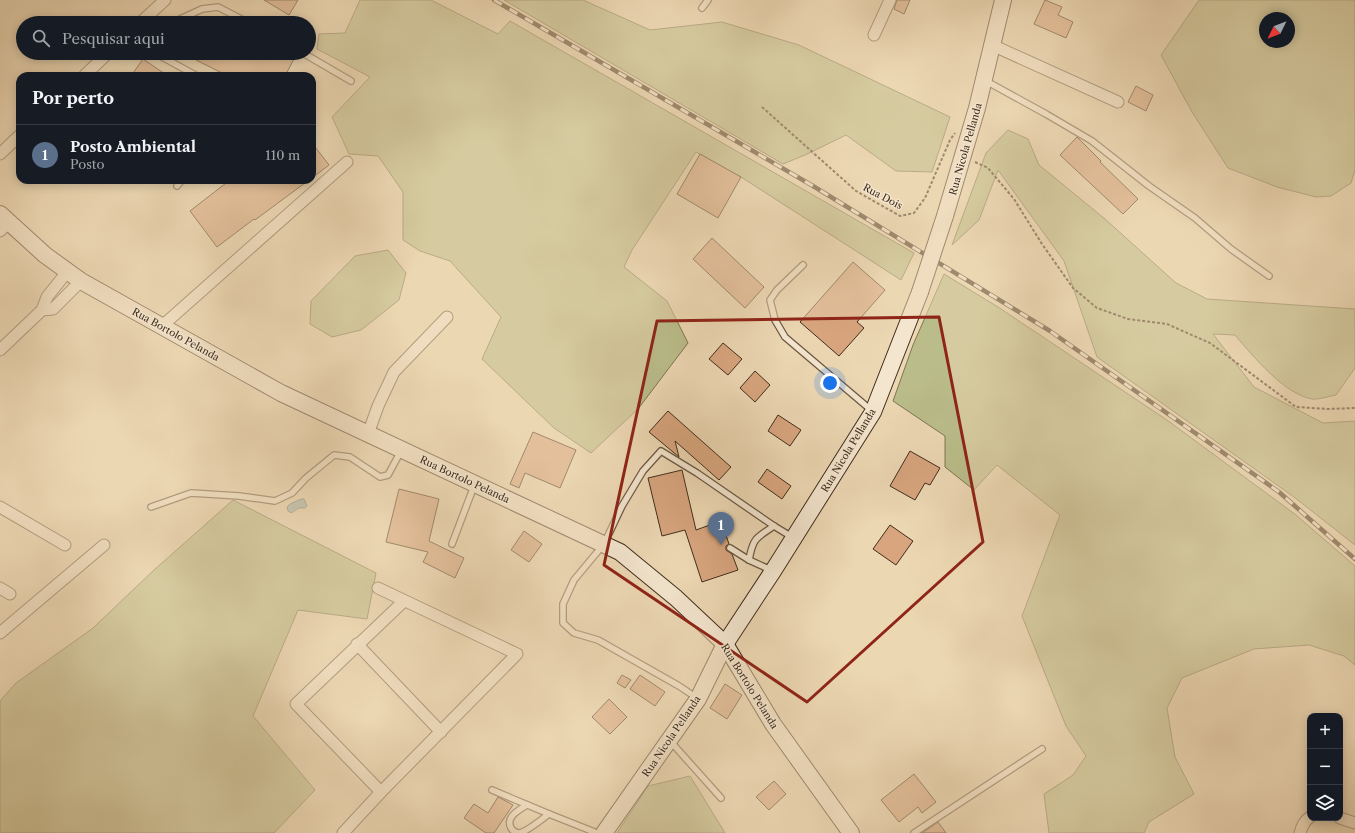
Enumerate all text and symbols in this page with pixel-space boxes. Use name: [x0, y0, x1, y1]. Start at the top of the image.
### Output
north arrow: [1259, 12, 1295, 48]
search box: [16, 16, 316, 60]
icon: search: [30, 27, 52, 49]
text: Pesquisar aqui: [62, 29, 165, 48]
text: Por perto: [32, 88, 114, 108]
street label: Rua Nicola Pellanda: [946, 101, 985, 197]
text: Posto Ambiental: [70, 137, 196, 156]
text: 1: [42, 147, 48, 163]
text: 110 m: [265, 147, 300, 163]
text: Posto: [70, 156, 104, 172]
street label: Rua Dois: [861, 181, 905, 212]
street label: Rua Bortolo Pelanda: [130, 305, 222, 364]
your location: [820, 373, 840, 393]
street label: Rua Nicola Pellanda: [818, 405, 879, 495]
street label: Rua Bortolo Pelanda: [418, 453, 513, 506]
pin: 1: [708, 512, 734, 545]
street label: Rua Bortolo Pelanda: [718, 641, 781, 732]
street label: Rua Nicola Pellanda: [639, 692, 704, 779]
map controls: [1307, 713, 1343, 821]
button: +: [1307, 713, 1343, 749]
button: −: [1307, 749, 1343, 785]
button: layers: [1307, 785, 1343, 821]

